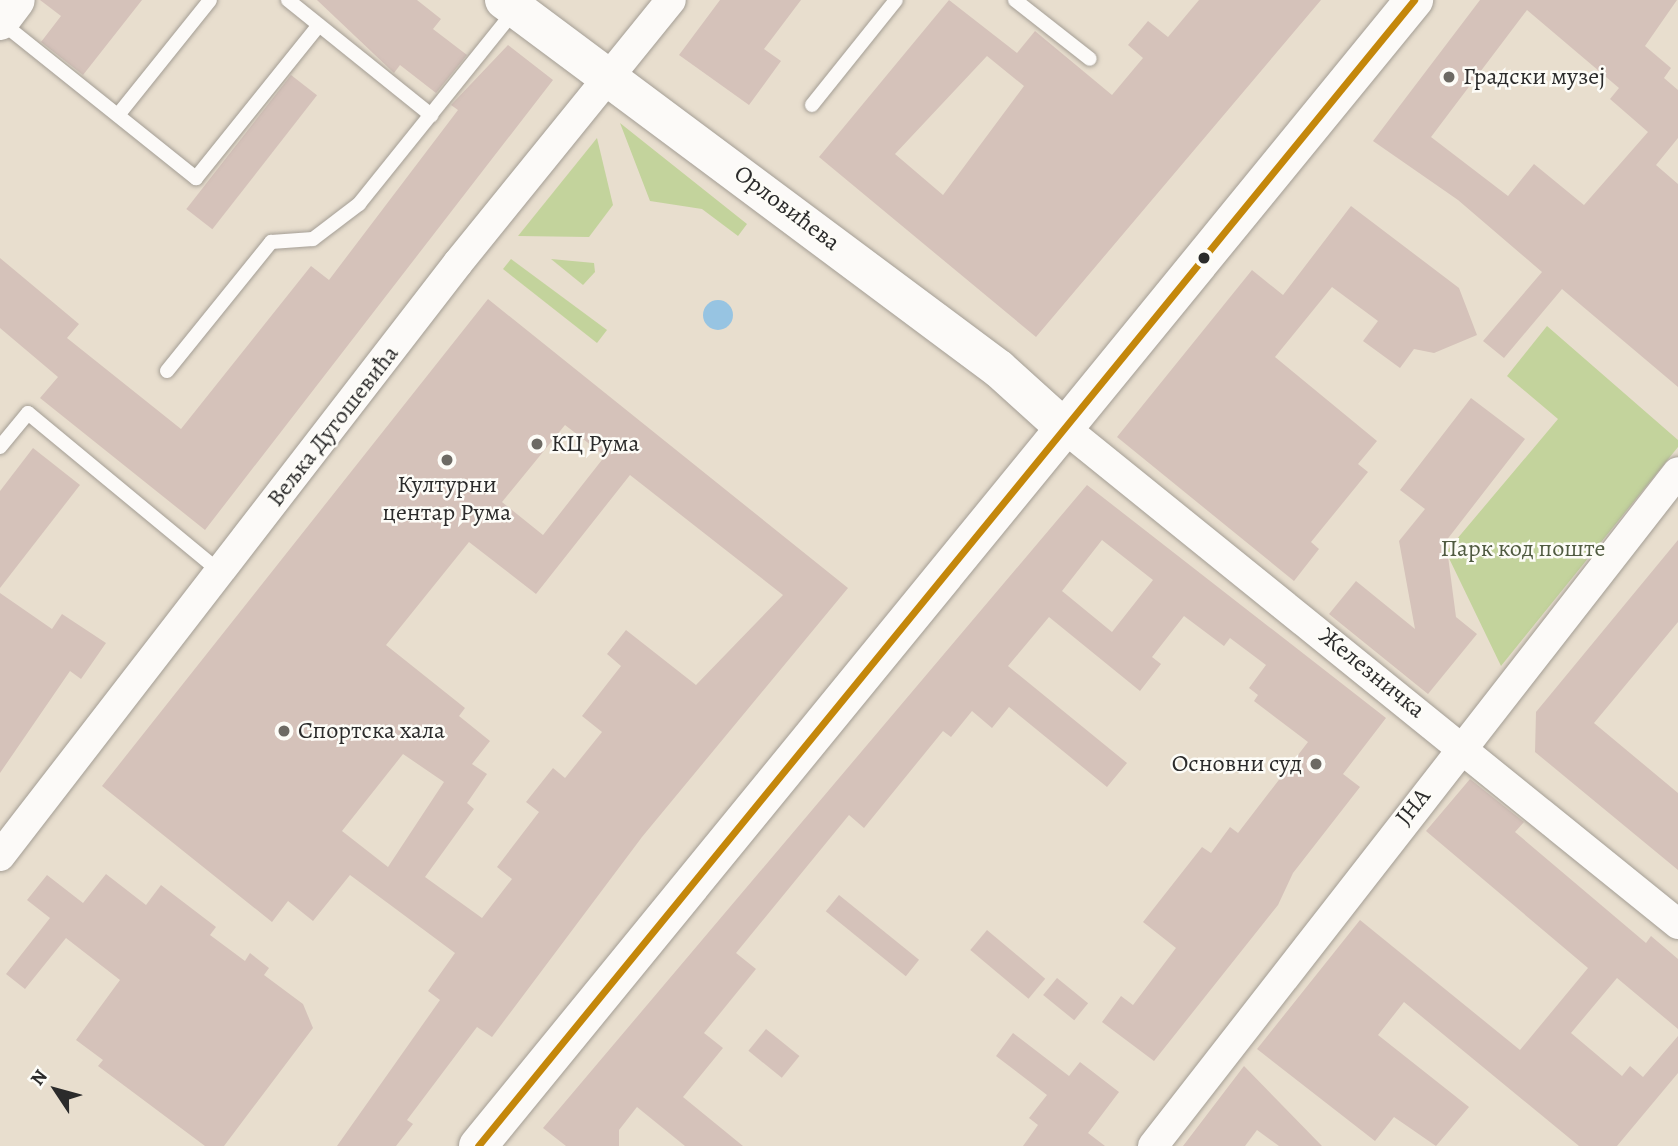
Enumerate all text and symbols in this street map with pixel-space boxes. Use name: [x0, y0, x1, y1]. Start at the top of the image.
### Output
place label: Градски музеј: [1463, 63, 1605, 91]
marker: Градски музеј: [1441, 69, 1457, 85]
street label: Орловићева: [728, 159, 846, 257]
unlabelled marker: [1197, 251, 1211, 265]
street label: Вељка Дугошевића: [261, 340, 405, 512]
place label: КЦ Рума: [551, 430, 640, 458]
marker: КЦ Рума: [529, 436, 545, 452]
marker: Културни центар Рума: [439, 452, 455, 468]
place label: Културни центар Рума: [383, 471, 511, 527]
park label: Парк код поште: [1440, 535, 1606, 563]
street label: Железничка: [1313, 622, 1431, 724]
place label: Спортска хала: [298, 717, 445, 745]
marker: Спортска хала: [276, 723, 292, 739]
place label: Основни суд: [1172, 750, 1302, 778]
marker: Основни суд: [1308, 756, 1324, 772]
street label: ЈНА: [1389, 783, 1437, 831]
north arrow: [21, 1055, 91, 1125]
text: N: [24, 1064, 54, 1091]

